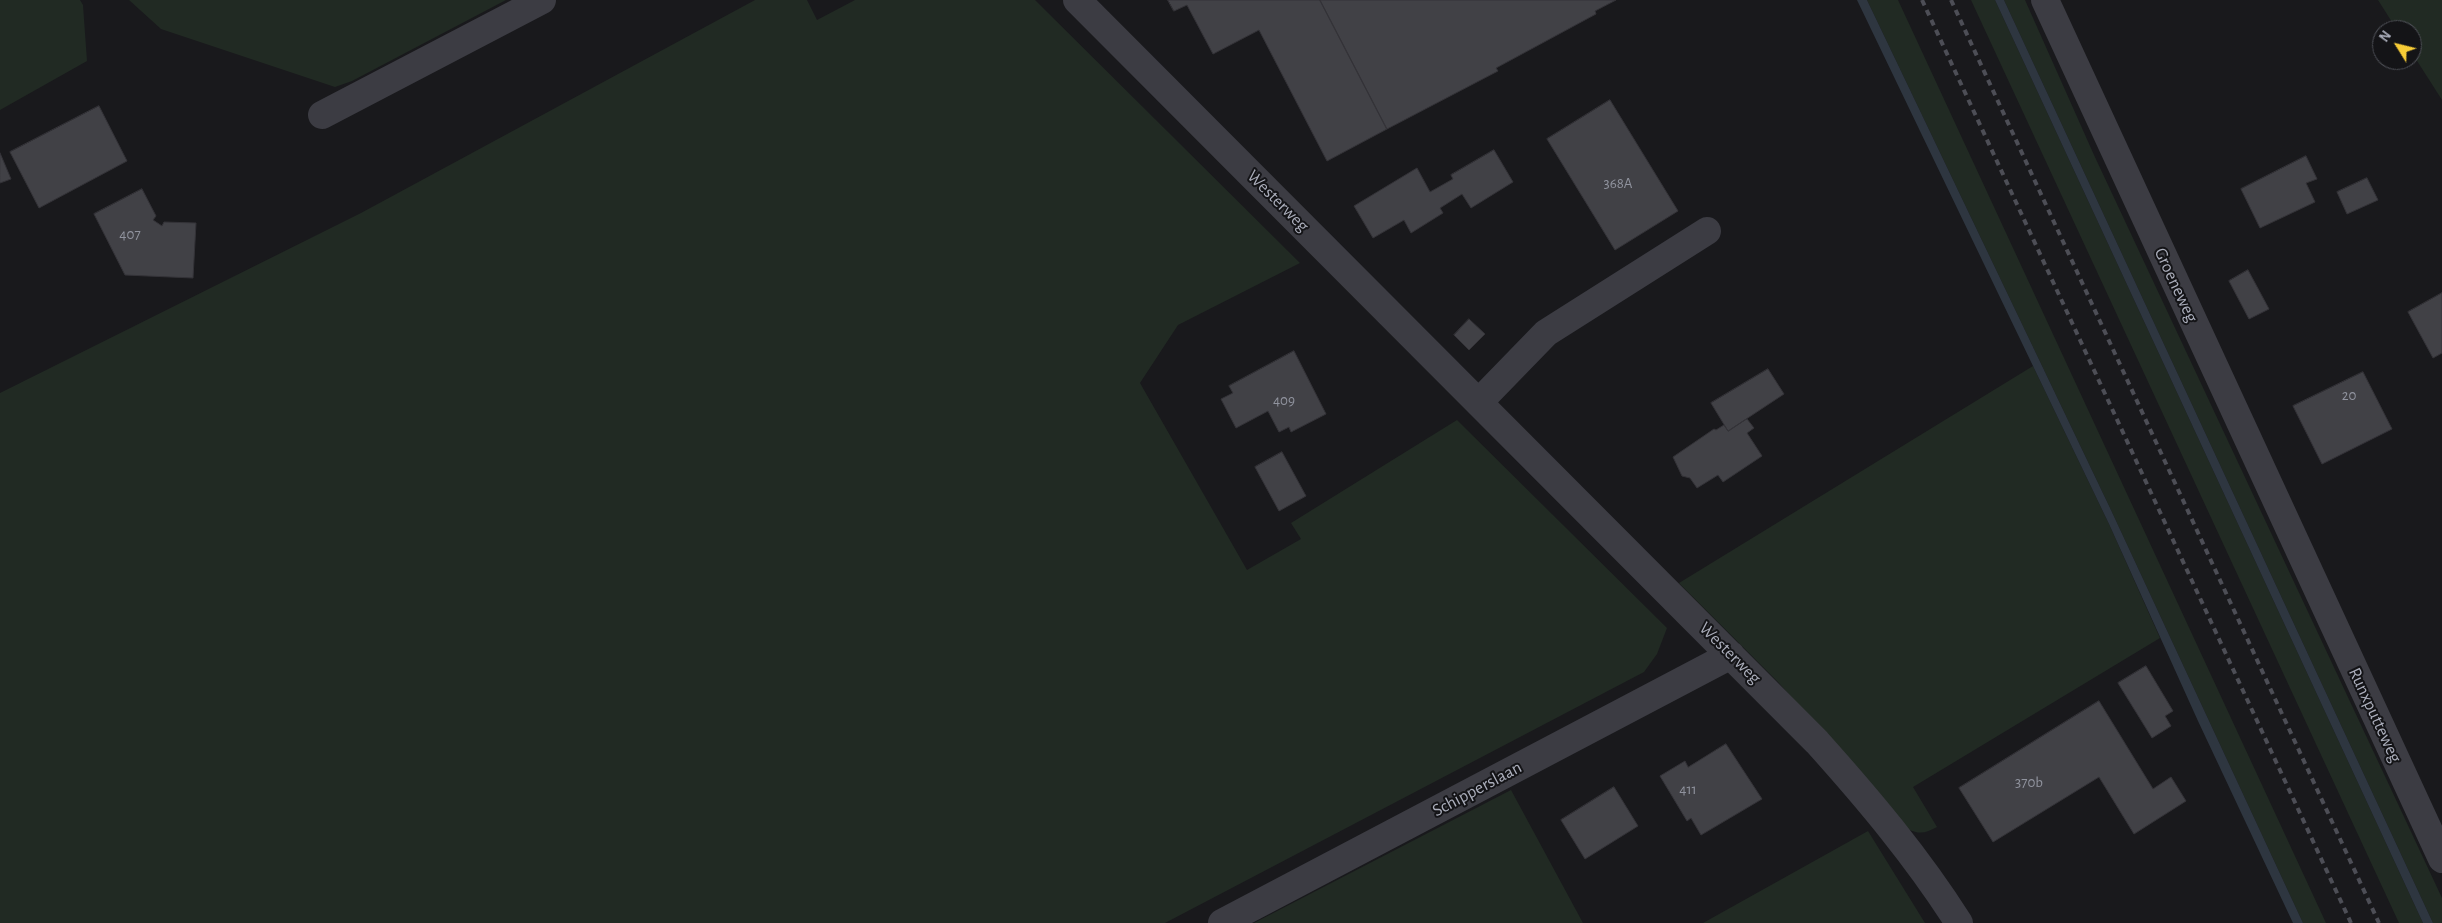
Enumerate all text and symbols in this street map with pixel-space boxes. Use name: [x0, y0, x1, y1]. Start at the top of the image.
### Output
north arrow: [2372, 20, 2422, 70]
text: N: [2377, 29, 2394, 45]
street label: Westerweg: [1242, 165, 1314, 237]
house number: 368A: [1603, 174, 1633, 192]
house number: 407: [119, 225, 141, 243]
street label: Groeneweg: [2149, 244, 2203, 326]
house number: 20: [2342, 386, 2356, 404]
house number: 409: [1273, 391, 1295, 409]
street label: Westerweg: [1694, 617, 1766, 689]
street label: Runxputteweg: [2344, 664, 2406, 766]
street label: Schipperslaan: [1429, 756, 1525, 822]
house number: 370b: [2015, 773, 2043, 791]
house number: 411: [1679, 780, 1697, 798]

